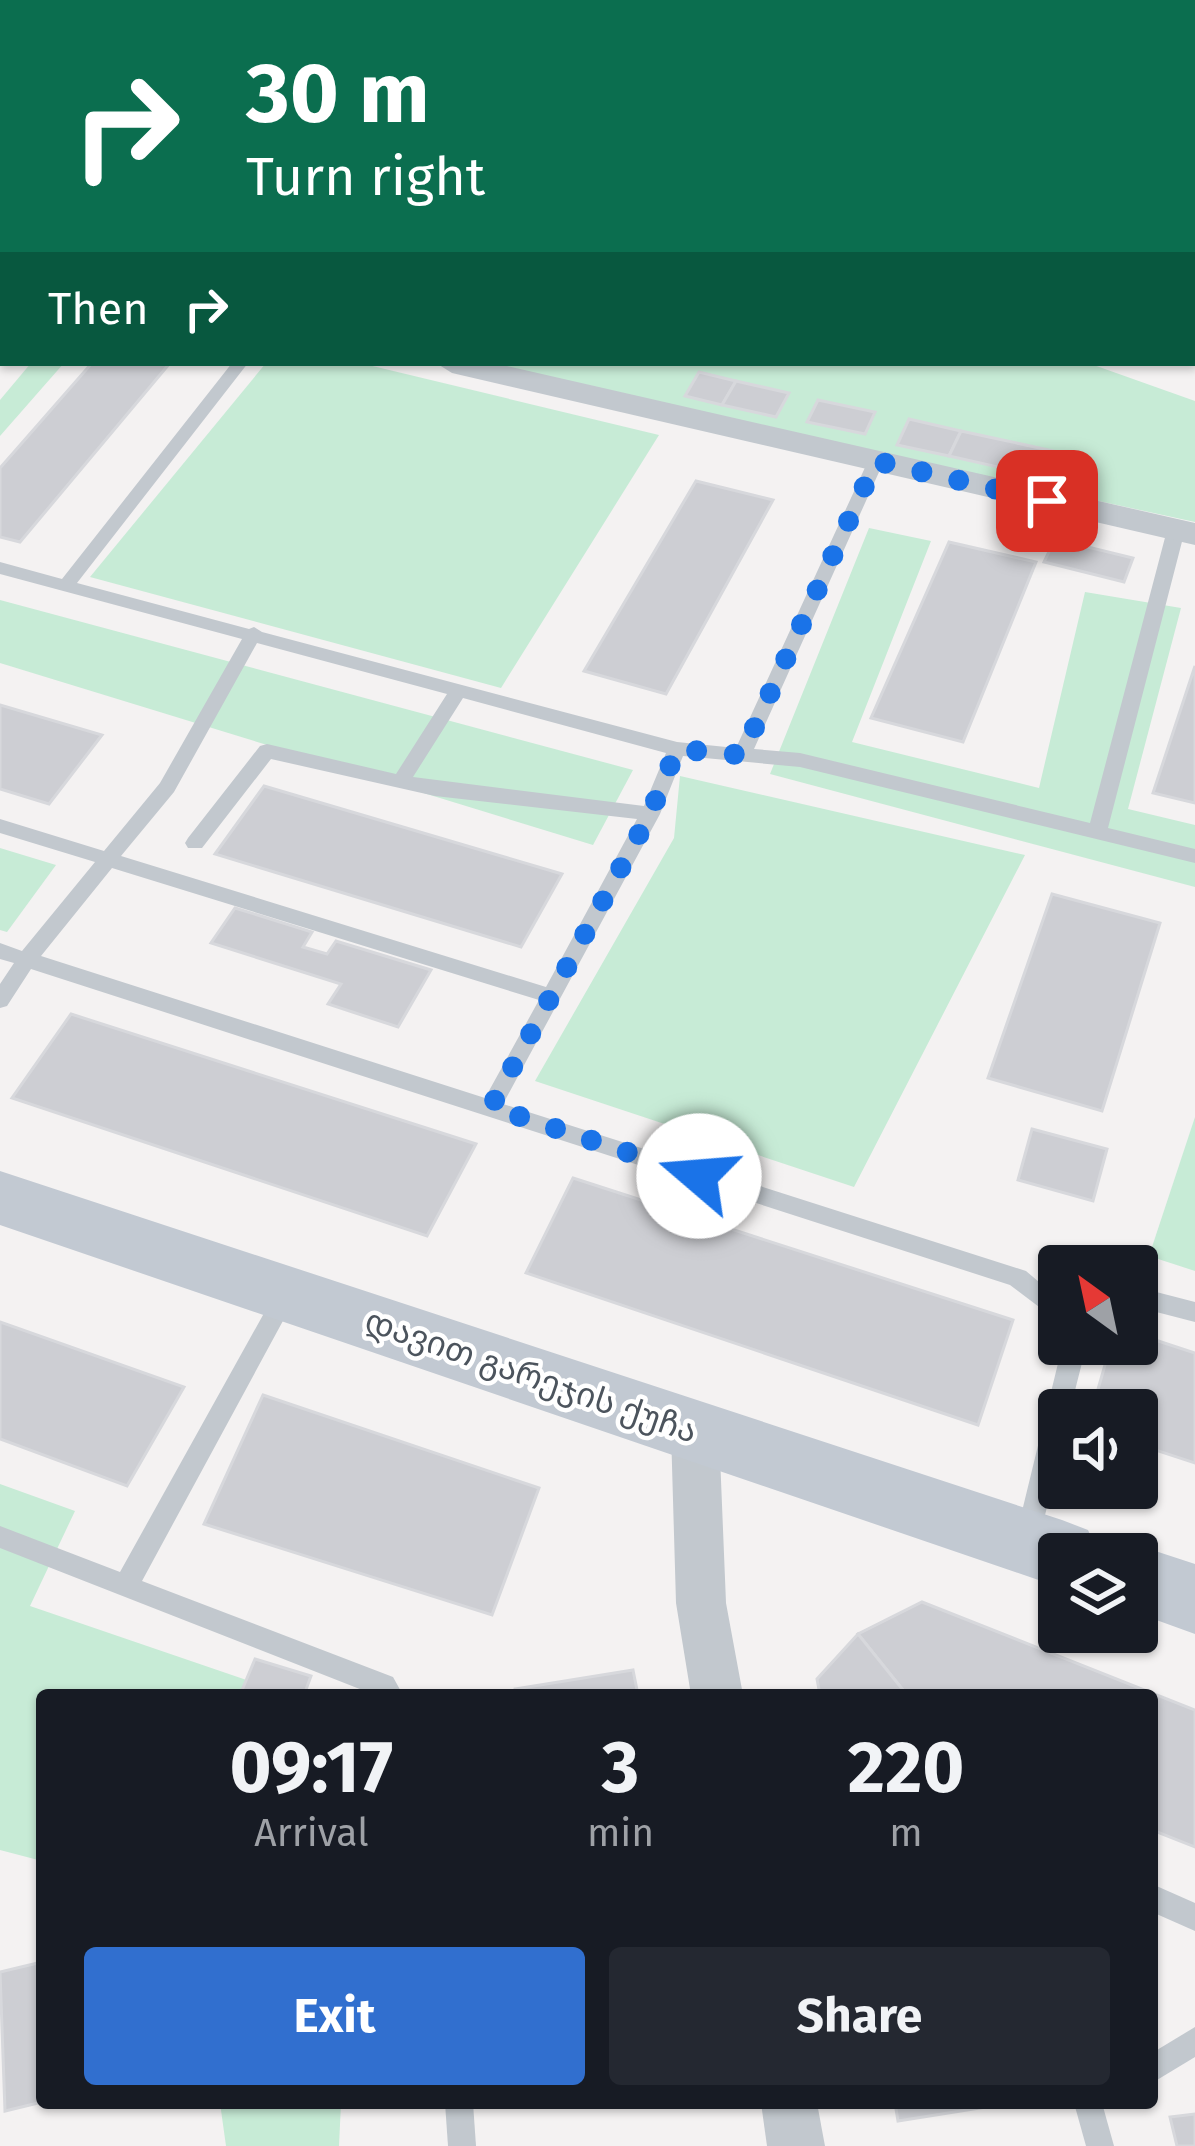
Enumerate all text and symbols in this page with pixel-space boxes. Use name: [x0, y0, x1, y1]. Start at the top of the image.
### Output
text: 30 m: [246, 43, 430, 144]
icon: right: [48, 48, 204, 204]
text: Turn right: [246, 145, 485, 209]
icon: right: [173, 276, 239, 342]
text: Then: [48, 282, 149, 336]
pin: [996, 450, 1098, 552]
icon: arrive: [1014, 468, 1080, 534]
position arrow: [636, 1113, 762, 1239]
north arrow: [1038, 1245, 1158, 1365]
map controls: [1038, 1245, 1158, 1653]
street label: დავით გარეჯის ქუჩა: [360, 1300, 702, 1452]
button: sound: [1038, 1389, 1158, 1509]
button: layers: [1038, 1533, 1158, 1653]
text: 09:17: [230, 1725, 393, 1811]
text: 3: [602, 1725, 639, 1811]
text: 220: [848, 1725, 964, 1811]
text: Arrival: [254, 1810, 369, 1856]
text: min: [587, 1810, 654, 1856]
text: m: [889, 1810, 923, 1856]
button: Exit: [84, 1947, 585, 2085]
button: Share: [609, 1947, 1110, 2085]

